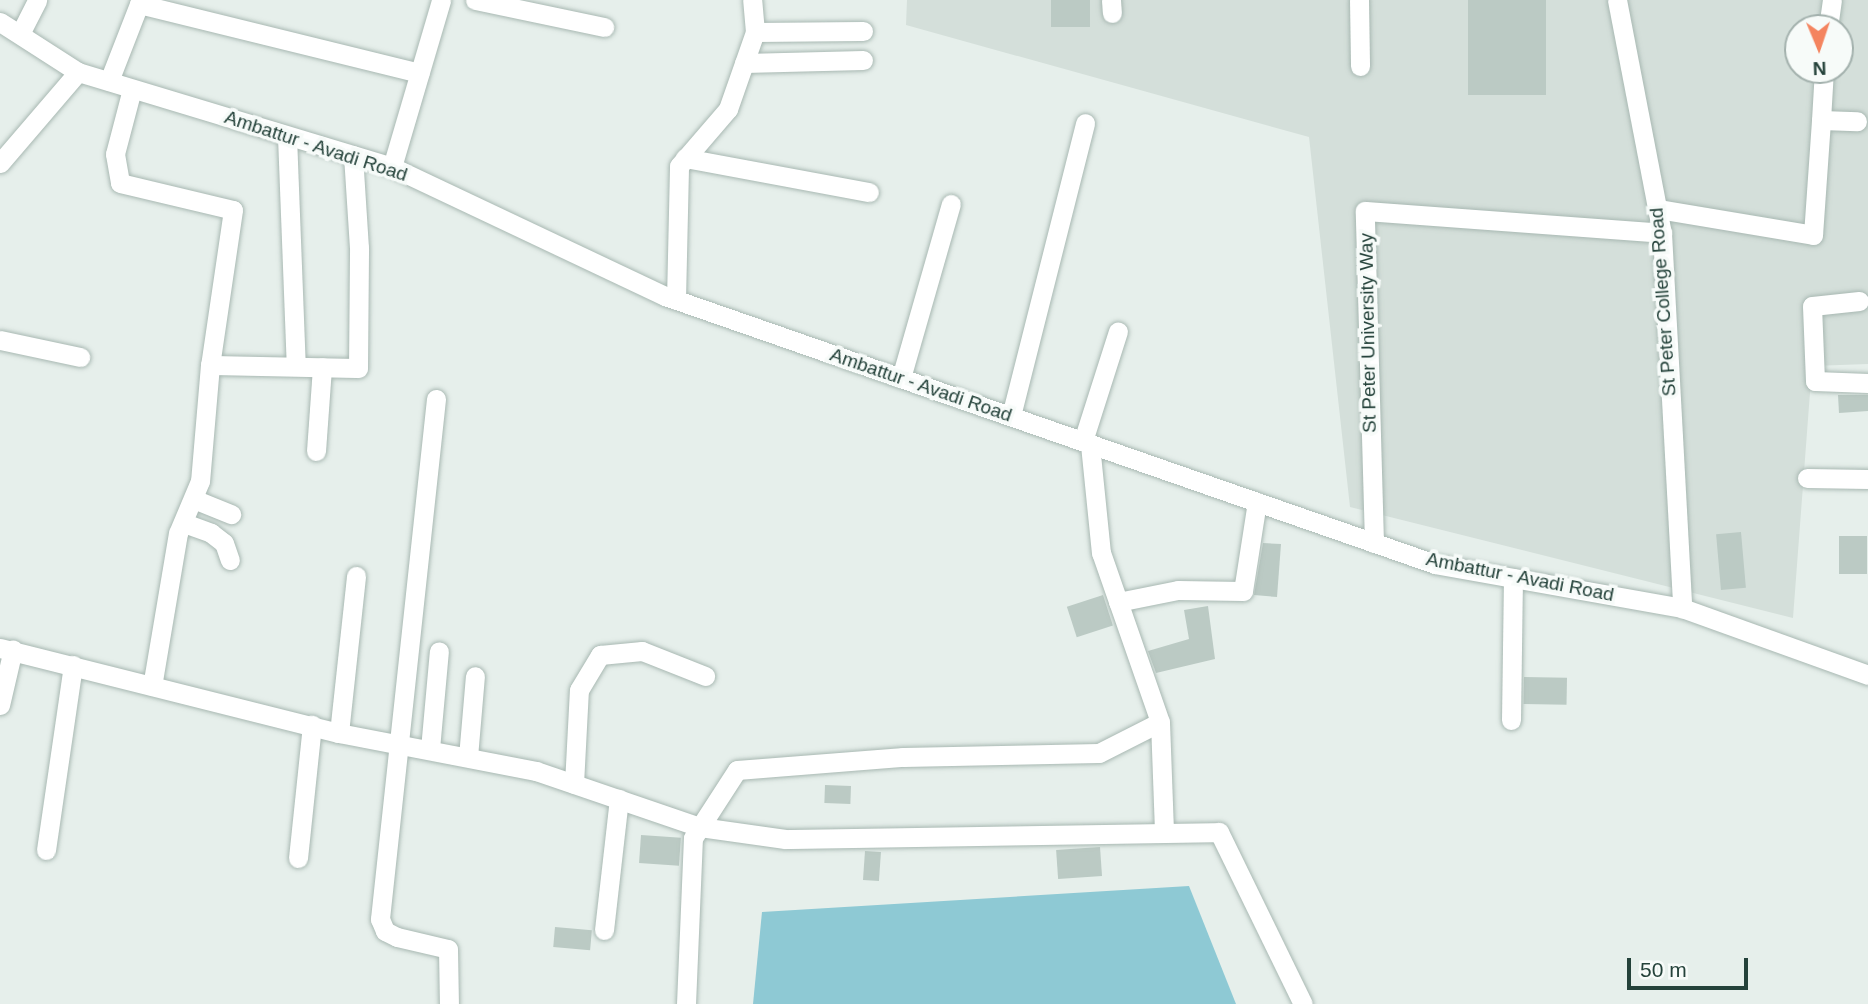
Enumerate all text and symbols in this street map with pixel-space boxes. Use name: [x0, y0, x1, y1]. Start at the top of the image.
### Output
north arrow: [1784, 14, 1854, 84]
text: N: [1812, 58, 1827, 79]
street label: Ambattur - Avadi Road: [221, 106, 411, 186]
street label: St Peter College Road: [1645, 207, 1681, 397]
street label: St Peter University Way: [1355, 233, 1381, 433]
street label: Ambattur - Avadi Road: [827, 343, 1015, 427]
street label: Ambattur - Avadi Road: [1424, 548, 1616, 606]
scale bar: [1630, 944, 1751, 988]
text: 50 m: [1640, 958, 1687, 981]

